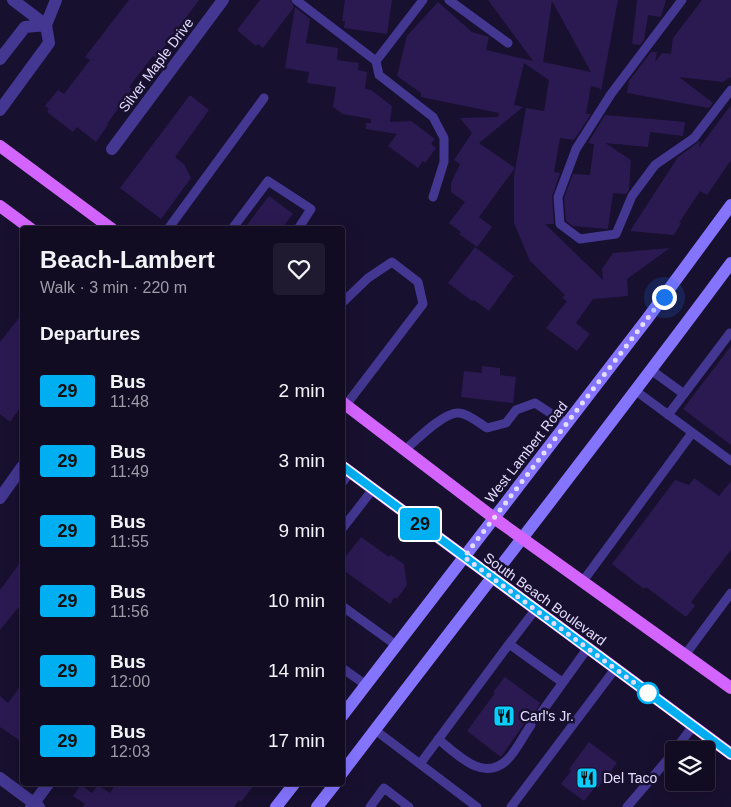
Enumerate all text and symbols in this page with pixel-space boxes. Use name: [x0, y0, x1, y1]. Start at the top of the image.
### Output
street label: Silver Maple Drive: [115, 15, 197, 115]
button: heart: [273, 243, 325, 295]
text: Beach-Lambert: [40, 246, 215, 273]
text: Walk · 3 min · 220 m: [40, 279, 187, 296]
your location: [652, 285, 677, 310]
text: Departures: [40, 323, 140, 344]
text: Bus: [110, 371, 146, 392]
text: 2 min: [279, 380, 325, 401]
text: 29: [57, 381, 78, 401]
text: 11:48: [110, 393, 149, 410]
street label: West Lambert Road: [481, 398, 571, 506]
text: Bus: [110, 441, 146, 462]
text: 3 min: [279, 450, 325, 471]
text: 29: [57, 451, 78, 471]
text: 11:49: [110, 463, 149, 480]
line badge: 29: [398, 508, 442, 540]
text: Bus: [110, 511, 146, 532]
text: 29: [410, 514, 430, 534]
text: 9 min: [279, 520, 325, 541]
text: 29: [57, 521, 78, 541]
text: 11:55: [110, 533, 149, 550]
street label: South Beach Boulevard: [481, 549, 609, 649]
text: Bus: [110, 581, 146, 602]
text: 10 min: [268, 590, 325, 611]
text: 29: [57, 591, 78, 611]
text: 11:56: [110, 603, 149, 620]
text: Bus: [110, 651, 146, 672]
text: 14 min: [268, 660, 325, 681]
text: 29: [57, 661, 78, 681]
text: 12:00: [110, 673, 150, 690]
unlabelled marker: [637, 682, 659, 704]
restaurant icon: Carl's Jr.: [492, 704, 516, 728]
place label: Carl's Jr.: [520, 708, 574, 724]
text: Bus: [110, 721, 146, 742]
text: 17 min: [268, 730, 325, 751]
text: 29: [57, 731, 78, 751]
map controls: [665, 741, 715, 791]
button: layers: [665, 741, 715, 791]
text: 12:03: [110, 743, 150, 760]
restaurant icon: Del Taco: [575, 766, 599, 790]
place label: Del Taco: [603, 770, 657, 786]

